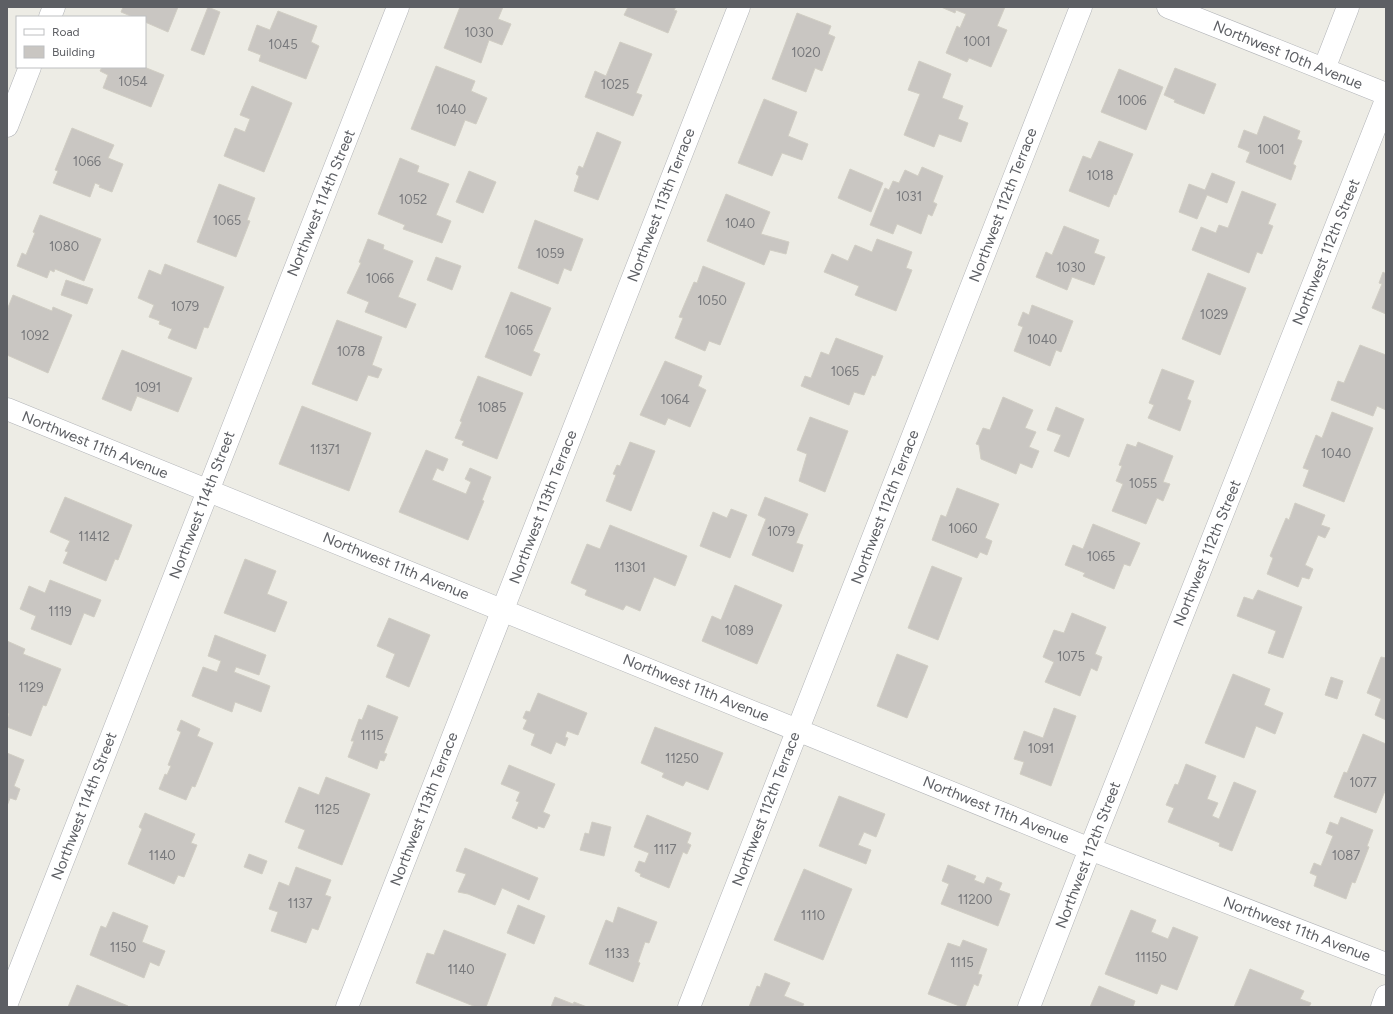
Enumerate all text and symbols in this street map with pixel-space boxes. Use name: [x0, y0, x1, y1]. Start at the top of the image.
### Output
legend: [16, 16, 146, 68]
street label: Northwest 10th Avenue: [1211, 17, 1365, 93]
text: Road: [52, 25, 80, 39]
house number: 1030: [464, 25, 494, 40]
house number: 1001: [963, 34, 991, 49]
house number: 1045: [268, 37, 298, 52]
text: Building: [52, 45, 95, 59]
house number: 1020: [791, 45, 821, 60]
house number: 1054: [118, 74, 148, 89]
house number: 1025: [601, 77, 629, 92]
house number: 1006: [1117, 93, 1147, 108]
house number: 1040: [436, 102, 466, 117]
street label: Northwest 112th Terrace: [965, 125, 1041, 285]
street label: Northwest 113th Terrace: [623, 126, 699, 284]
street label: Northwest 114th Street: [283, 127, 359, 279]
house number: 1001: [1257, 142, 1285, 157]
house number: 1066: [73, 154, 101, 169]
house number: 1018: [1086, 168, 1114, 183]
street label: Northwest 112th Street: [1288, 176, 1364, 328]
house number: 1031: [896, 189, 922, 204]
house number: 1052: [399, 192, 427, 207]
house number: 1065: [213, 213, 241, 228]
house number: 1040: [725, 216, 755, 231]
house number: 1080: [49, 239, 79, 254]
house number: 1059: [536, 246, 564, 261]
house number: 1030: [1056, 260, 1086, 275]
house number: 1066: [366, 271, 394, 286]
house number: 1050: [697, 293, 727, 308]
house number: 1079: [171, 299, 199, 314]
house number: 1029: [1200, 307, 1228, 322]
house number: 1065: [505, 323, 533, 338]
house number: 1092: [21, 328, 49, 343]
house number: 1040: [1027, 332, 1057, 347]
house number: 1078: [337, 344, 365, 359]
house number: 1065: [831, 364, 859, 379]
house number: 1091: [135, 380, 161, 395]
house number: 1064: [660, 392, 690, 407]
house number: 1085: [477, 400, 507, 415]
street label: Northwest 11th Avenue: [19, 407, 171, 483]
street label: Northwest 112th Terrace: [847, 427, 923, 587]
street label: Northwest 114th Street: [165, 428, 239, 581]
street label: Northwest 113th Terrace: [505, 428, 581, 586]
house number: 11371: [310, 442, 340, 457]
house number: 1040: [1321, 446, 1351, 461]
house number: 1055: [1129, 476, 1157, 491]
street label: Northwest 112th Street: [1169, 477, 1245, 629]
house number: 1060: [948, 521, 978, 536]
house number: 1079: [767, 524, 795, 539]
street label: Northwest 11th Avenue: [320, 528, 472, 604]
house number: 11412: [78, 529, 110, 544]
house number: 1065: [1087, 549, 1115, 564]
house number: 11301: [614, 560, 646, 575]
house number: 1119: [48, 604, 72, 619]
house number: 1089: [724, 623, 754, 638]
house number: 1075: [1057, 649, 1085, 664]
street label: Northwest 11th Avenue: [620, 650, 772, 726]
house number: 1129: [18, 680, 44, 695]
house number: 1115: [360, 728, 384, 743]
street label: Northwest 114th Street: [47, 729, 121, 882]
street label: Northwest 112th Terrace: [728, 729, 804, 889]
street label: Northwest 113th Terrace: [386, 730, 462, 888]
house number: 1091: [1028, 741, 1054, 756]
house number: 11250: [665, 751, 699, 766]
street label: Northwest 11th Avenue: [920, 772, 1072, 848]
house number: 1077: [1349, 775, 1377, 790]
street label: Northwest 112th Street: [1052, 779, 1124, 931]
house number: 1125: [314, 802, 340, 817]
house number: 1117: [653, 842, 677, 857]
house number: 1140: [148, 848, 176, 863]
house number: 1087: [1332, 848, 1360, 863]
house number: 11200: [958, 892, 992, 907]
street label: Northwest 11th Avenue: [1221, 893, 1373, 965]
house number: 1137: [288, 896, 312, 911]
house number: 1110: [801, 908, 825, 923]
house number: 1150: [110, 940, 136, 955]
house number: 1133: [605, 946, 629, 961]
house number: 11150: [1135, 950, 1167, 965]
house number: 1115: [950, 955, 974, 970]
house number: 1140: [447, 962, 475, 977]

